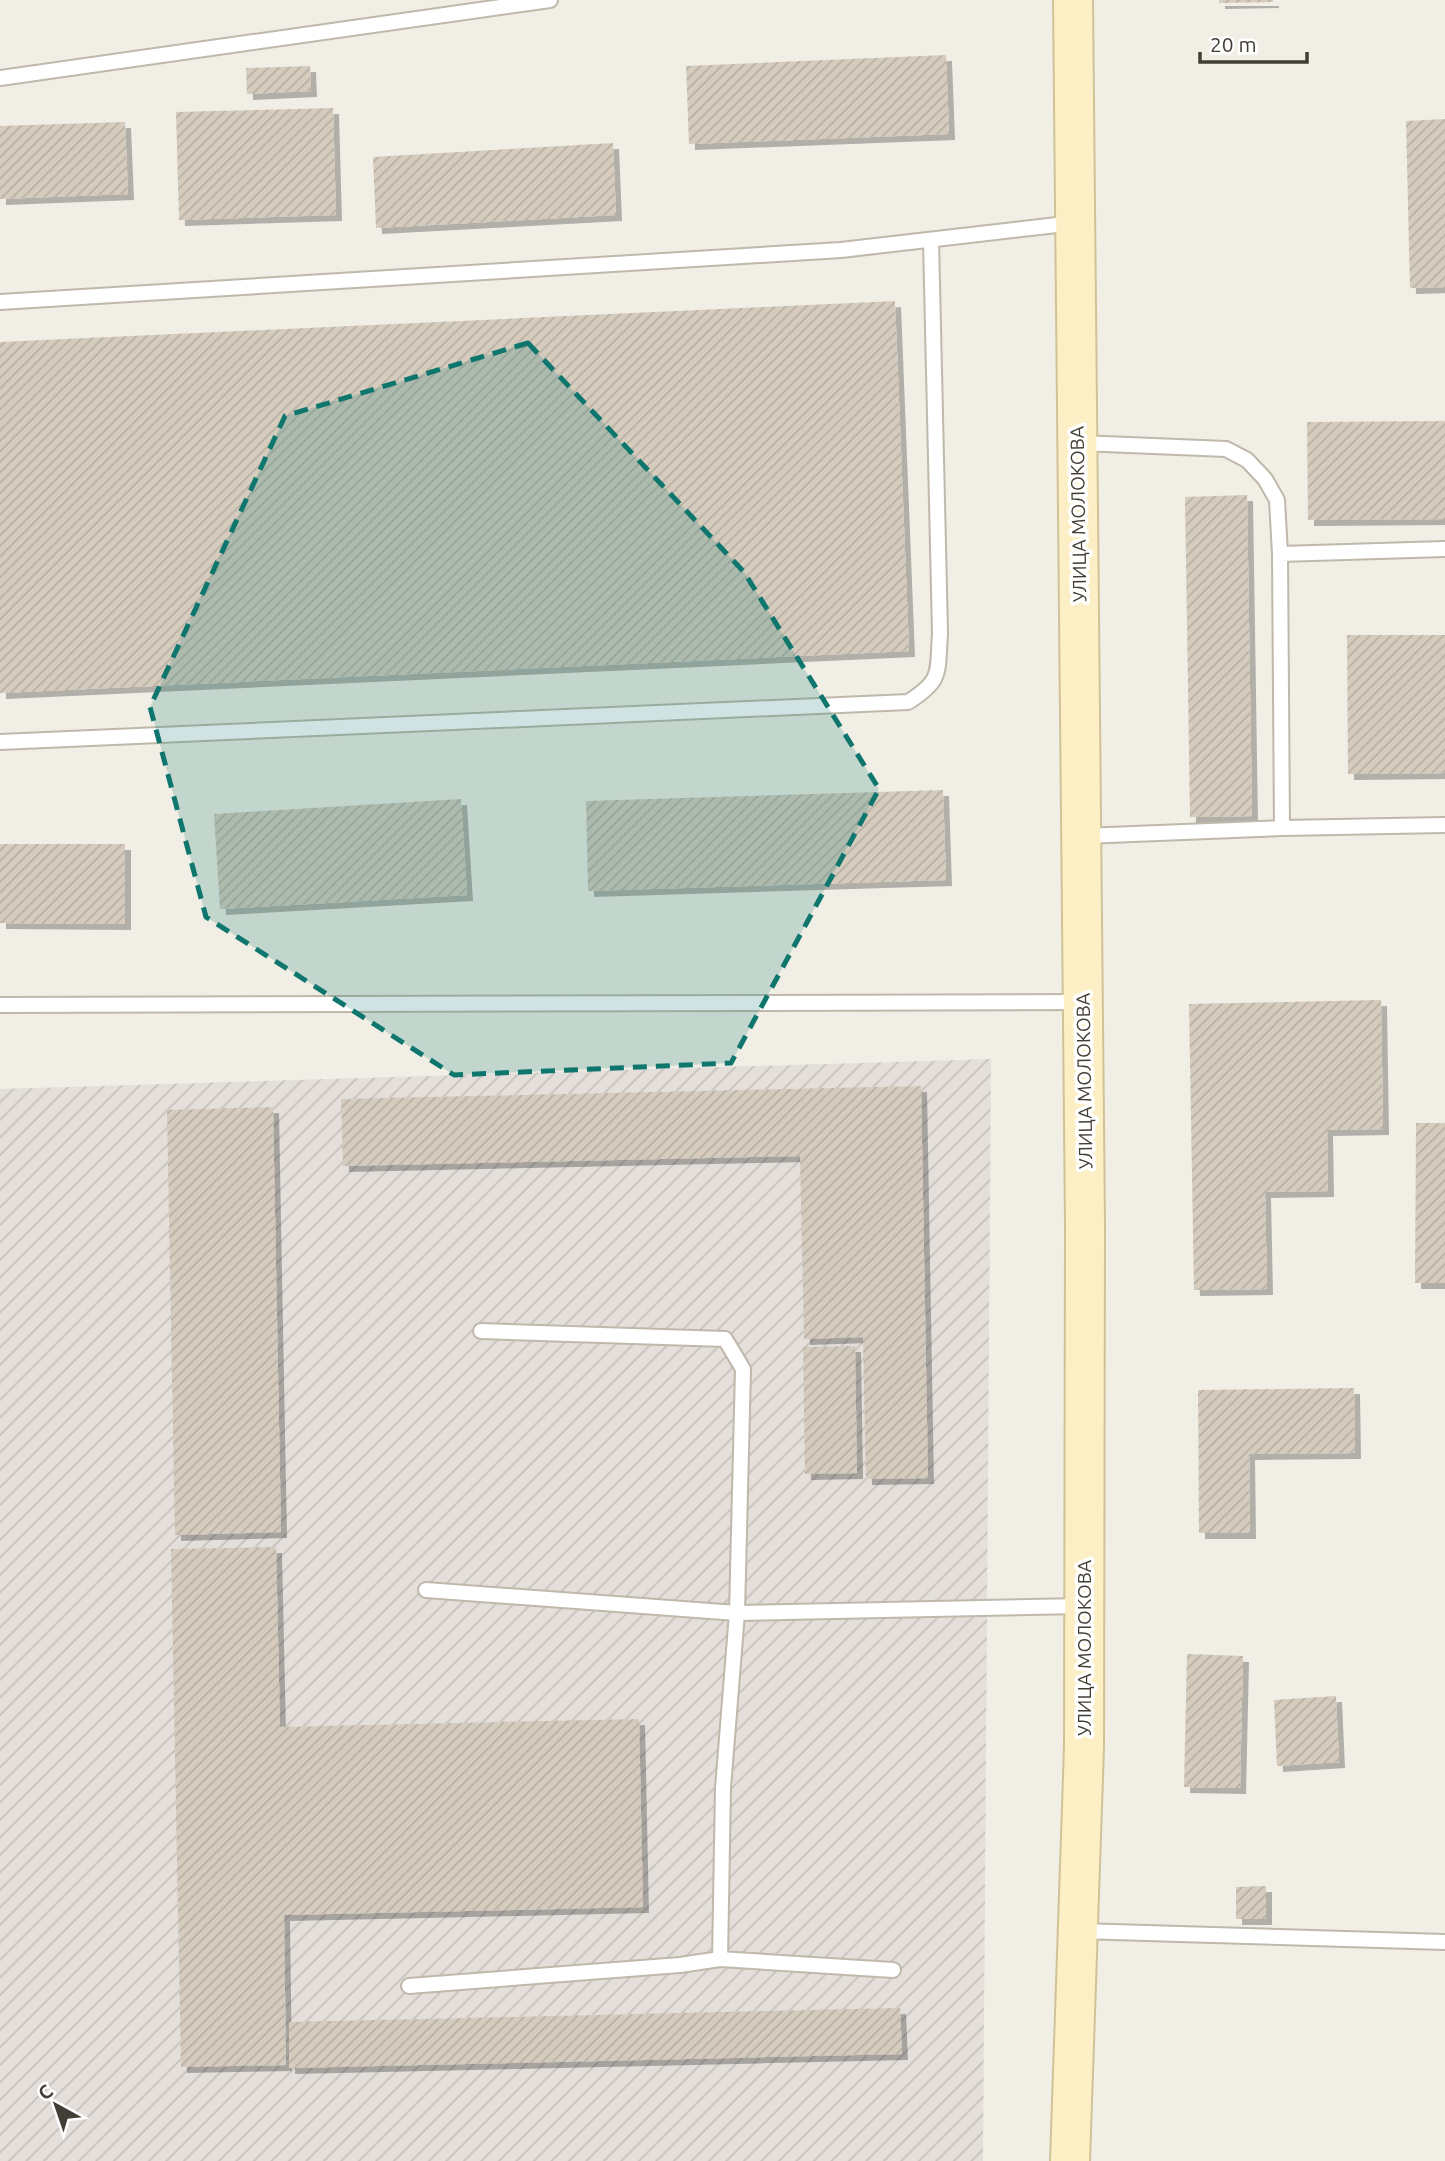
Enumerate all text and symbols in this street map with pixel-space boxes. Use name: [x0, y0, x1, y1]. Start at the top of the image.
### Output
scale bar: [1200, 21, 1307, 65]
text: 20 m: [1210, 32, 1257, 56]
street label: УЛИЦА МОЛОКОВА: [1065, 425, 1091, 602]
street label: УЛИЦА МОЛОКОВА: [1071, 992, 1097, 1169]
street label: УЛИЦА МОЛОКОВА: [1073, 1559, 1095, 1736]
north arrow: [21, 2070, 91, 2140]
text: С: [33, 2080, 57, 2104]

